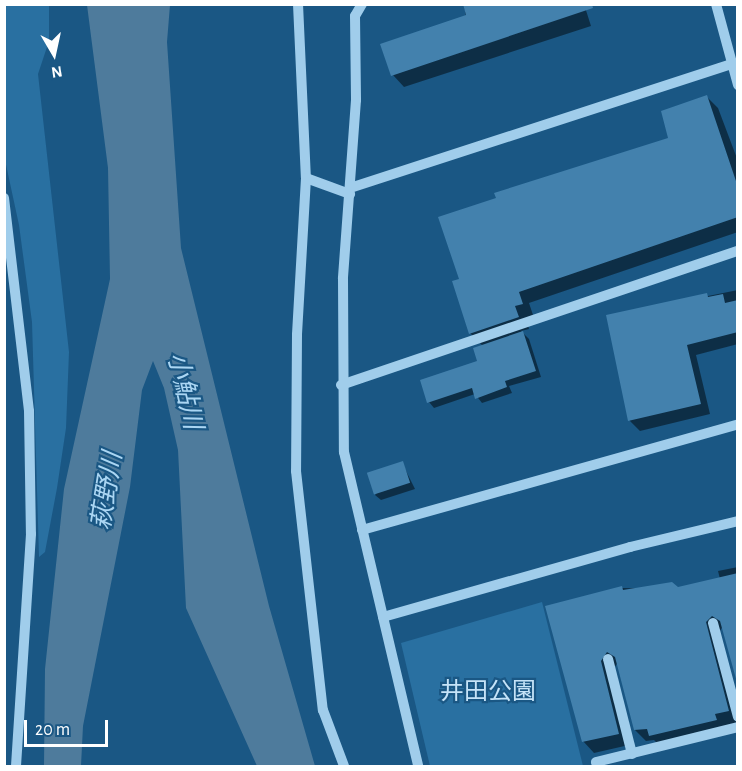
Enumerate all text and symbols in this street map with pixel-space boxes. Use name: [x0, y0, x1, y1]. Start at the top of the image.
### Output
north arrow: [24, 24, 84, 84]
text: N: [50, 63, 64, 81]
water label: 小鮎川: [160, 349, 208, 433]
water label: 萩野川: [86, 450, 130, 532]
park label: 井田公園: [440, 679, 536, 707]
scale bar: [27, 708, 111, 746]
text: 20 m: [35, 721, 70, 739]

